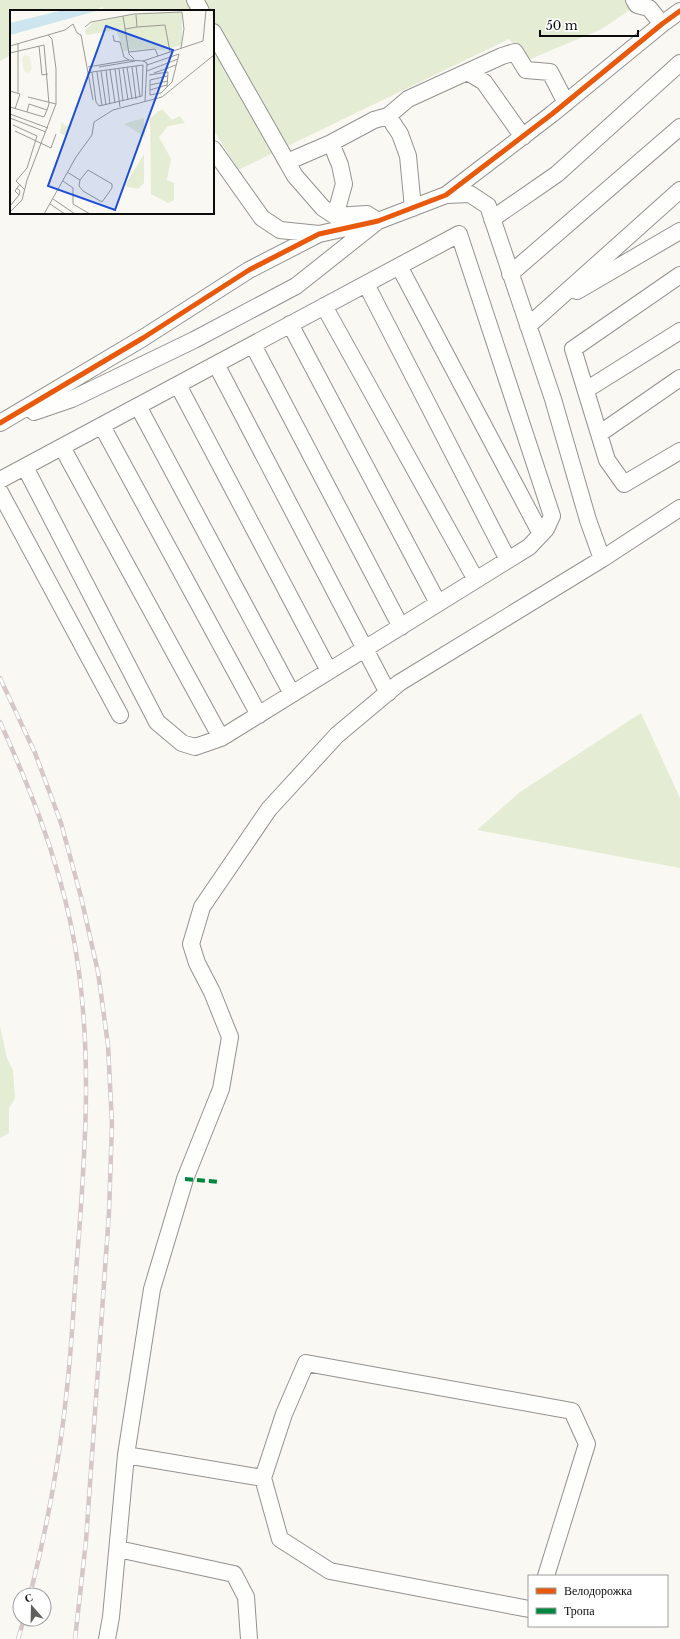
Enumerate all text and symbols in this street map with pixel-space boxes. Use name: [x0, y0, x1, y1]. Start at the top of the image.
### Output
inset map: [10, 10, 214, 214]
scale bar: [540, 12, 638, 38]
text: 50 m: [546, 18, 578, 33]
legend: [528, 1575, 668, 1627]
text: Велодорожка: [564, 1583, 633, 1598]
north arrow: [12, 1587, 52, 1627]
text: С: [22, 1590, 35, 1606]
text: Тропа: [564, 1603, 595, 1618]

